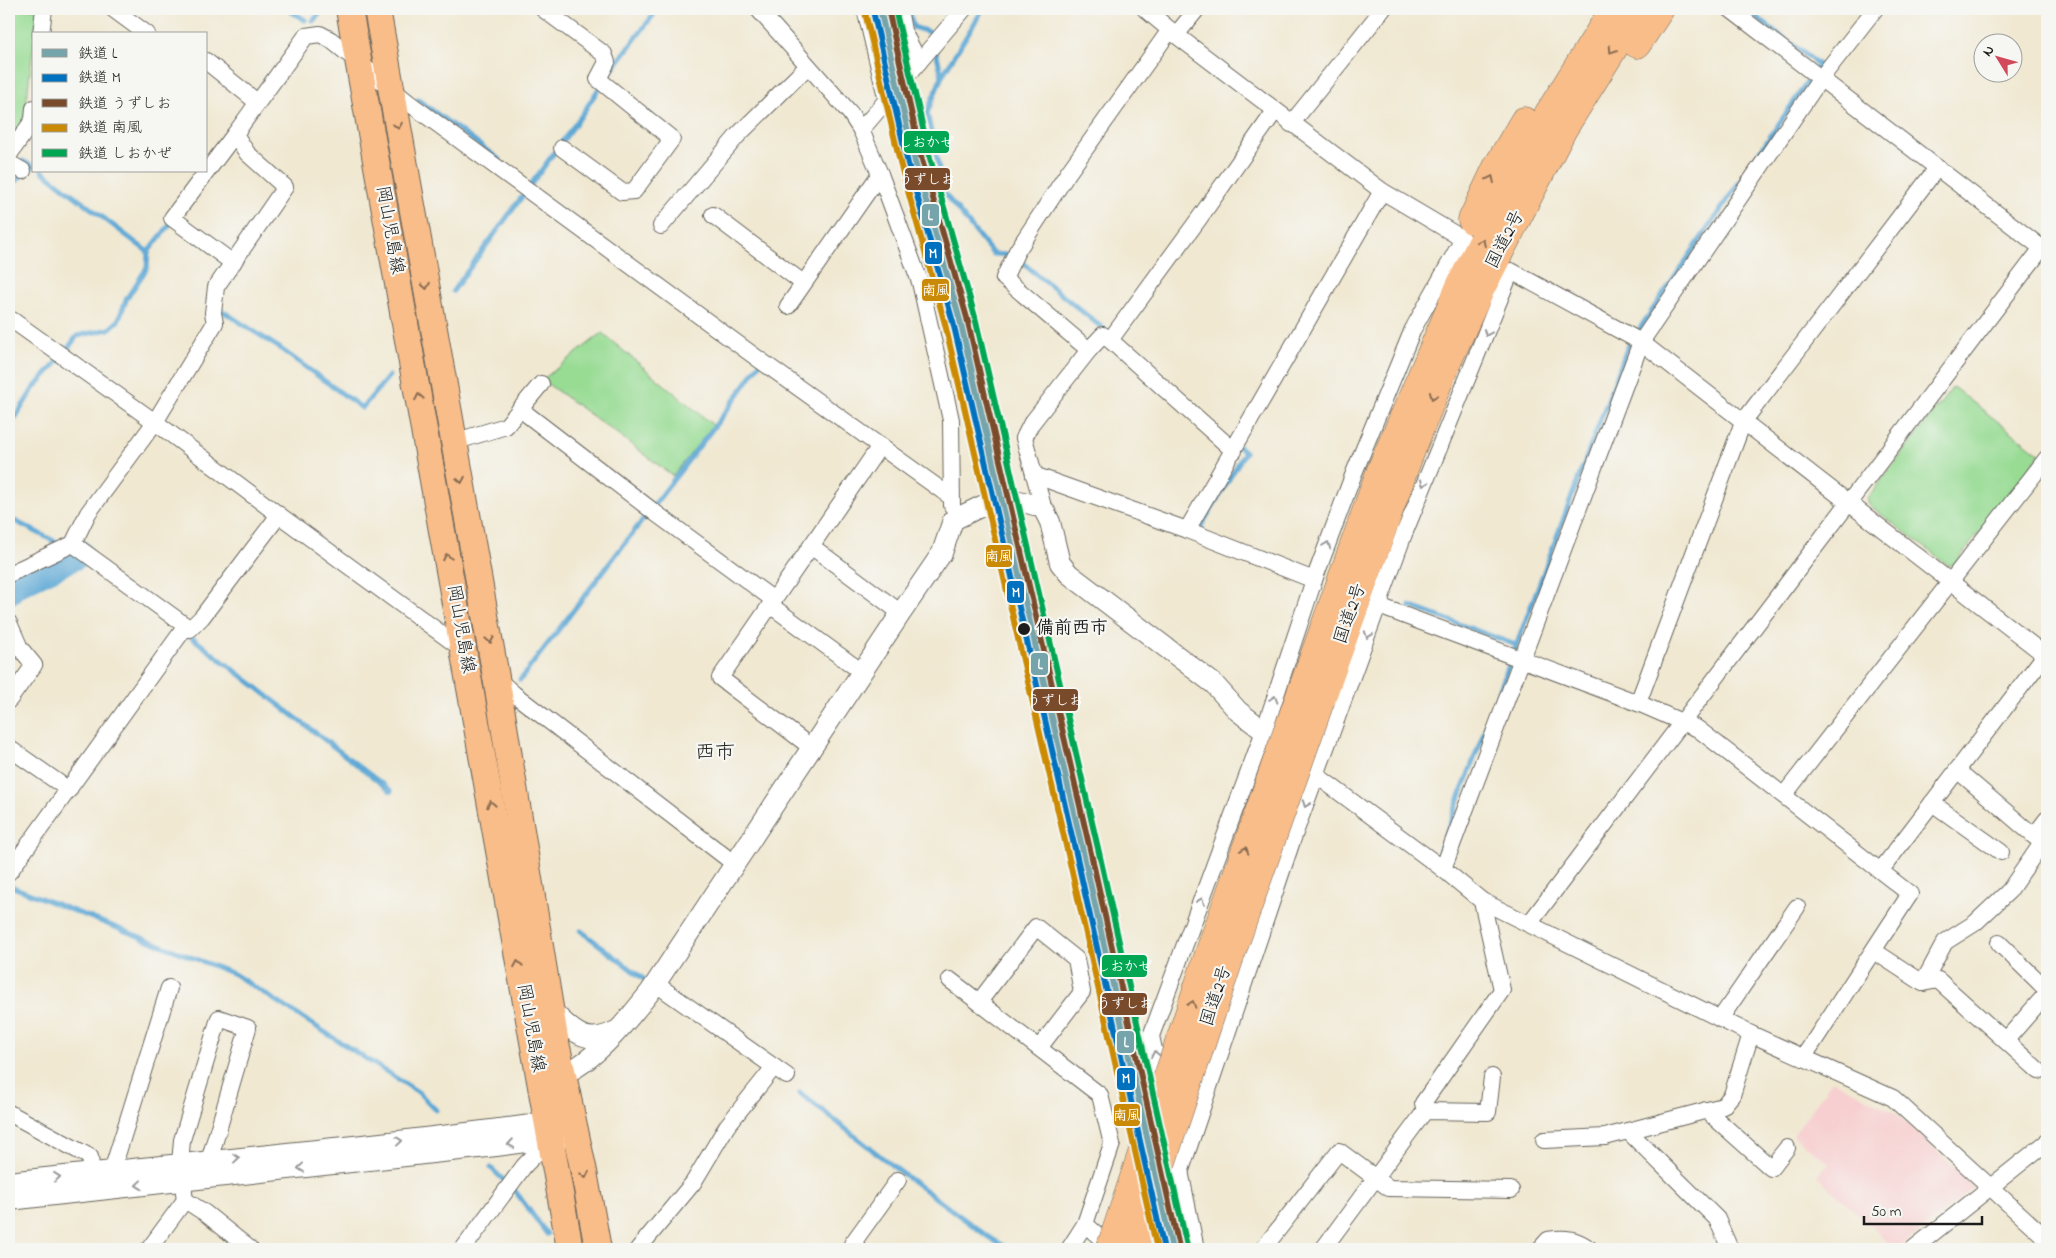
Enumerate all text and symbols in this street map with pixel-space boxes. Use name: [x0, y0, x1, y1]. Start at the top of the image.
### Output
legend: [32, 32, 208, 172]
north arrow: [1974, 32, 2024, 82]
text: N: [1978, 41, 2000, 61]
text: 鉄道 L: [78, 43, 118, 65]
one-way arrow: [1609, 44, 1618, 53]
text: 鉄道 M: [78, 67, 121, 89]
text: 鉄道 うずしお: [78, 93, 172, 115]
text: 鉄道 南風: [78, 117, 142, 139]
one-way arrow: [393, 121, 403, 130]
line badge: しおかぜ: [903, 130, 950, 154]
text: しおかぜ: [898, 133, 954, 154]
text: 鉄道 しおかぜ: [78, 143, 172, 165]
line badge: うずしお: [904, 167, 951, 191]
text: うずしお: [899, 170, 955, 191]
one-way arrow: [1485, 175, 1496, 184]
street label: 岡山児島線: [368, 183, 410, 277]
line badge: L: [921, 203, 940, 227]
text: L: [927, 206, 933, 227]
street label: 国道2号: [1480, 206, 1532, 274]
one-way arrow: [1475, 239, 1485, 248]
line badge: M: [924, 241, 943, 265]
text: M: [929, 244, 937, 265]
line badge: 南風: [921, 278, 950, 302]
one-way arrow: [421, 281, 431, 290]
text: 南風: [922, 281, 950, 302]
one-way arrow: [1482, 328, 1493, 337]
one-way arrow: [1429, 391, 1439, 400]
one-way arrow: [415, 393, 425, 402]
one-way arrow: [455, 476, 465, 485]
one-way arrow: [1420, 478, 1430, 487]
one-way arrow: [1321, 542, 1331, 550]
line badge: 南風: [985, 544, 1013, 568]
text: 南風: [985, 547, 1013, 568]
one-way arrow: [443, 553, 453, 562]
line badge: M: [1006, 580, 1025, 604]
street label: 国道2号: [1328, 580, 1374, 648]
street label: 岡山児島線: [439, 582, 481, 676]
text: M: [1012, 583, 1020, 604]
place label: 備前西市: [1036, 616, 1108, 642]
marker: 備前西市: [1016, 621, 1032, 637]
one-way arrow: [1364, 631, 1374, 639]
one-way arrow: [484, 636, 494, 644]
line badge: L: [1030, 652, 1049, 676]
text: L: [1037, 655, 1043, 676]
line badge: うずしお: [1032, 688, 1079, 712]
text: うずしお: [1027, 691, 1083, 712]
one-way arrow: [1269, 696, 1279, 704]
district label: 西市: [695, 739, 735, 768]
one-way arrow: [486, 799, 496, 808]
one-way arrow: [1302, 799, 1312, 808]
one-way arrow: [1239, 846, 1249, 855]
one-way arrow: [1195, 897, 1205, 906]
line badge: しおかぜ: [1101, 954, 1148, 978]
text: しおかぜ: [1096, 957, 1152, 978]
one-way arrow: [514, 959, 524, 968]
street label: 国道2号: [1195, 962, 1239, 1030]
street label: 岡山児島線: [509, 981, 551, 1075]
line badge: うずしお: [1101, 992, 1148, 1016]
text: うずしお: [1097, 994, 1153, 1015]
one-way arrow: [1187, 1000, 1197, 1008]
line badge: L: [1116, 1030, 1135, 1054]
text: L: [1123, 1033, 1129, 1054]
one-way arrow: [1150, 1050, 1161, 1059]
line badge: M: [1116, 1067, 1136, 1091]
text: M: [1122, 1069, 1130, 1090]
line badge: 南風: [1113, 1103, 1141, 1127]
text: 南風: [1113, 1106, 1141, 1127]
one-way arrow: [395, 1136, 403, 1147]
one-way arrow: [506, 1138, 514, 1149]
one-way arrow: [233, 1153, 241, 1164]
one-way arrow: [296, 1162, 304, 1173]
one-way arrow: [579, 1171, 589, 1180]
one-way arrow: [54, 1172, 62, 1183]
one-way arrow: [135, 1179, 143, 1190]
scale bar: [1864, 1193, 1981, 1225]
text: 50 m: [1871, 1201, 1902, 1223]

